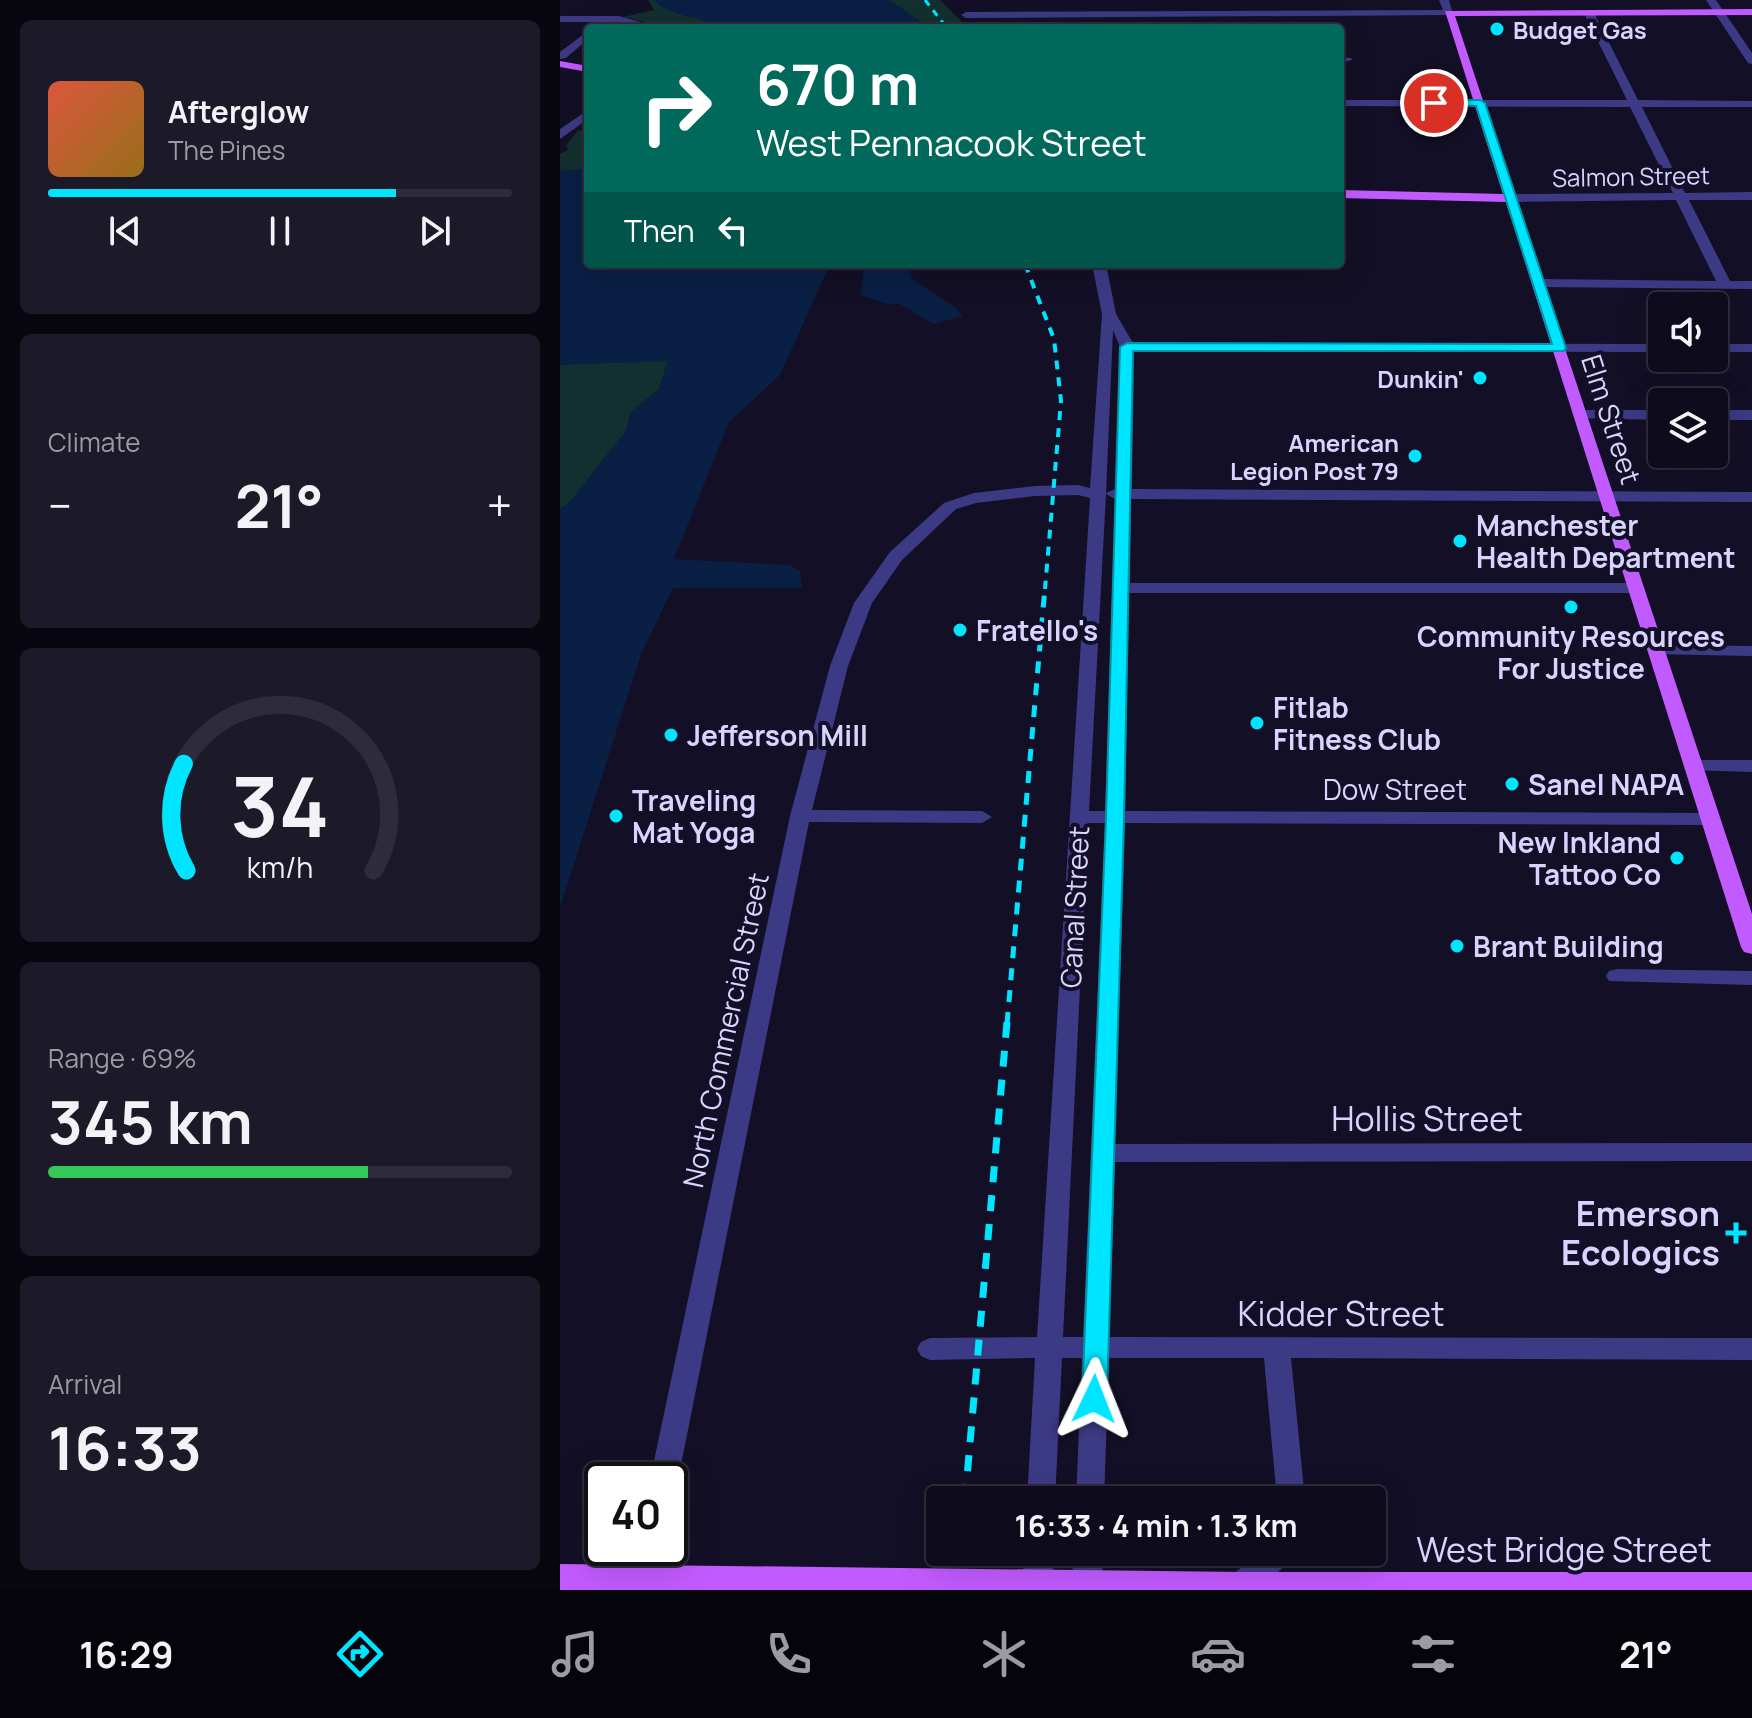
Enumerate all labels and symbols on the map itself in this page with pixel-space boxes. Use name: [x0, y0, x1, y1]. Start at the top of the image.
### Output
place label: Budget Gas: [1513, 13, 1647, 46]
marker: Budget Gas: [1488, 20, 1506, 38]
pin: [1400, 69, 1468, 137]
street label: Salmon Street: [1552, 158, 1710, 194]
street label: Elm Street: [1573, 349, 1651, 489]
place label: Dunkin': [1377, 362, 1464, 395]
marker: Dunkin': [1471, 369, 1489, 387]
place label: American Legion Post 79: [1230, 426, 1399, 487]
marker: American Legion Post 79: [1406, 447, 1424, 465]
place label: Manchester Health Department: [1476, 506, 1736, 576]
marker: Manchester Health Department: [1451, 532, 1469, 550]
marker: Community Resources For Justice: [1562, 598, 1580, 616]
place label: Fratello's: [976, 611, 1098, 649]
place label: Community Resources For Justice: [1417, 617, 1725, 687]
marker: Fratello's: [951, 621, 969, 639]
place label: Fitlab Fitness Club: [1273, 688, 1441, 758]
marker: Fitlab Fitness Club: [1248, 714, 1266, 732]
place label: Jefferson Mill: [687, 716, 868, 754]
marker: Jefferson Mill: [662, 726, 680, 744]
place label: Sanel NAPA: [1528, 765, 1684, 803]
street label: Dow Street: [1323, 770, 1467, 808]
marker: Sanel NAPA: [1503, 775, 1521, 793]
place label: Traveling Mat Yoga: [632, 781, 756, 851]
marker: Traveling Mat Yoga: [607, 807, 625, 825]
place label: New Inkland Tattoo Co: [1498, 823, 1661, 893]
street label: Canal Street: [1051, 825, 1097, 989]
marker: New Inkland Tattoo Co: [1668, 849, 1686, 867]
street label: North Commercial Street: [673, 869, 777, 1191]
place label: Brant Building: [1473, 927, 1664, 965]
marker: Brant Building: [1448, 937, 1466, 955]
street label: Hollis Street: [1331, 1095, 1523, 1141]
place label: Emerson Ecologics: [1561, 1190, 1720, 1275]
marker: Emerson Ecologics: [1727, 1224, 1745, 1242]
street label: Kidder Street: [1237, 1290, 1445, 1336]
position arrow: [1052, 1357, 1136, 1441]
speed limit sign: 40: [584, 1462, 688, 1566]
street label: West Bridge Street: [1416, 1526, 1712, 1572]

